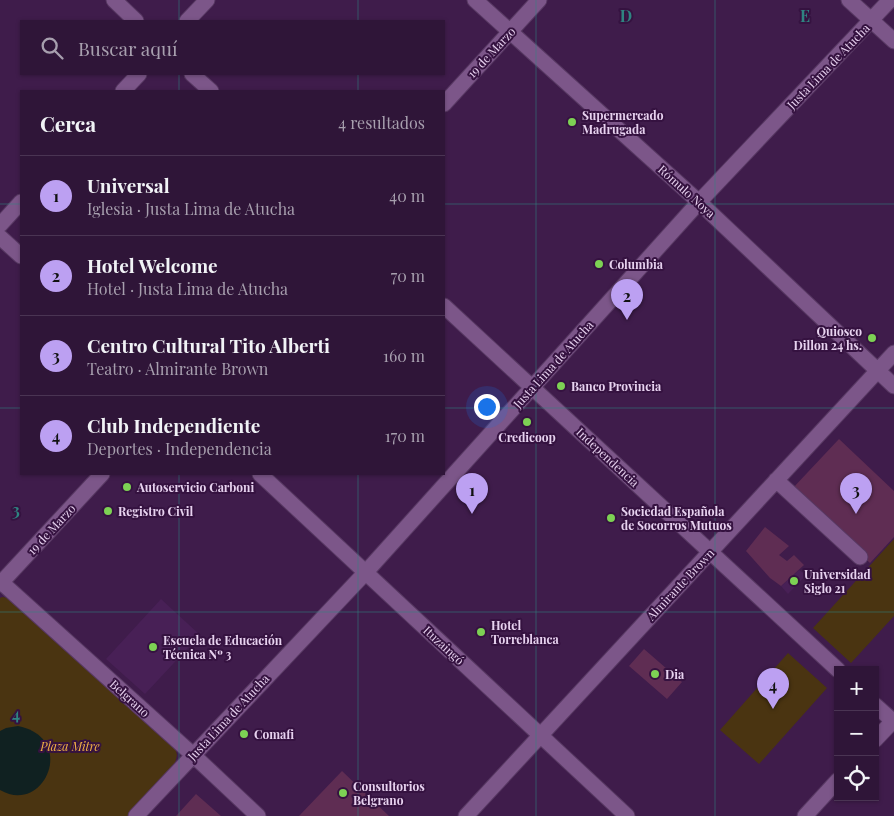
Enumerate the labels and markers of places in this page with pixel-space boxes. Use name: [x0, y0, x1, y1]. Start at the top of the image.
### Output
place label: Supermercado Madrugada: [582, 107, 664, 137]
marker: Supermercado Madrugada: [566, 116, 578, 128]
place label: Columbia: [609, 256, 664, 272]
marker: Columbia: [593, 258, 605, 270]
pin: 2: [611, 279, 643, 320]
place label: Quiosco Dillon 24 hs.: [793, 323, 862, 353]
marker: Quiosco Dillon 24 hs.: [866, 332, 878, 344]
place label: Banco Provincia: [571, 378, 662, 394]
marker: Banco Provincia: [555, 380, 567, 392]
marker: Credicoop: [521, 416, 533, 428]
place label: Credicoop: [498, 429, 556, 445]
pin: 1: [456, 473, 488, 514]
pin: 3: [840, 473, 872, 514]
place label: Autoservicio Carboni: [136, 479, 254, 495]
marker: Autoservicio Carboni: [121, 481, 133, 493]
place label: Registro Civil: [118, 503, 194, 519]
place label: Sociedad Española de Socorros Mutuos: [621, 503, 732, 533]
marker: Registro Civil: [102, 505, 114, 517]
marker: Sociedad Española de Socorros Mutuos: [605, 512, 617, 524]
place label: Universidad Siglo 21: [804, 566, 871, 596]
marker: Universidad Siglo 21: [788, 575, 800, 587]
place label: Hotel Torreblanca: [491, 617, 560, 647]
marker: Hotel Torreblanca: [475, 626, 487, 638]
place label: Escuela de Educación Técnica Nº 3: [163, 632, 283, 662]
marker: Escuela de Educación Técnica Nº 3: [147, 641, 159, 653]
place label: Dia: [665, 666, 685, 682]
marker: Dia: [649, 668, 661, 680]
pin: 4: [757, 668, 789, 709]
place label: Comafi: [254, 726, 294, 742]
marker: Comafi: [238, 728, 250, 740]
place label: Consultorios Belgrano: [353, 778, 425, 808]
marker: Consultorios Belgrano: [337, 787, 349, 799]

